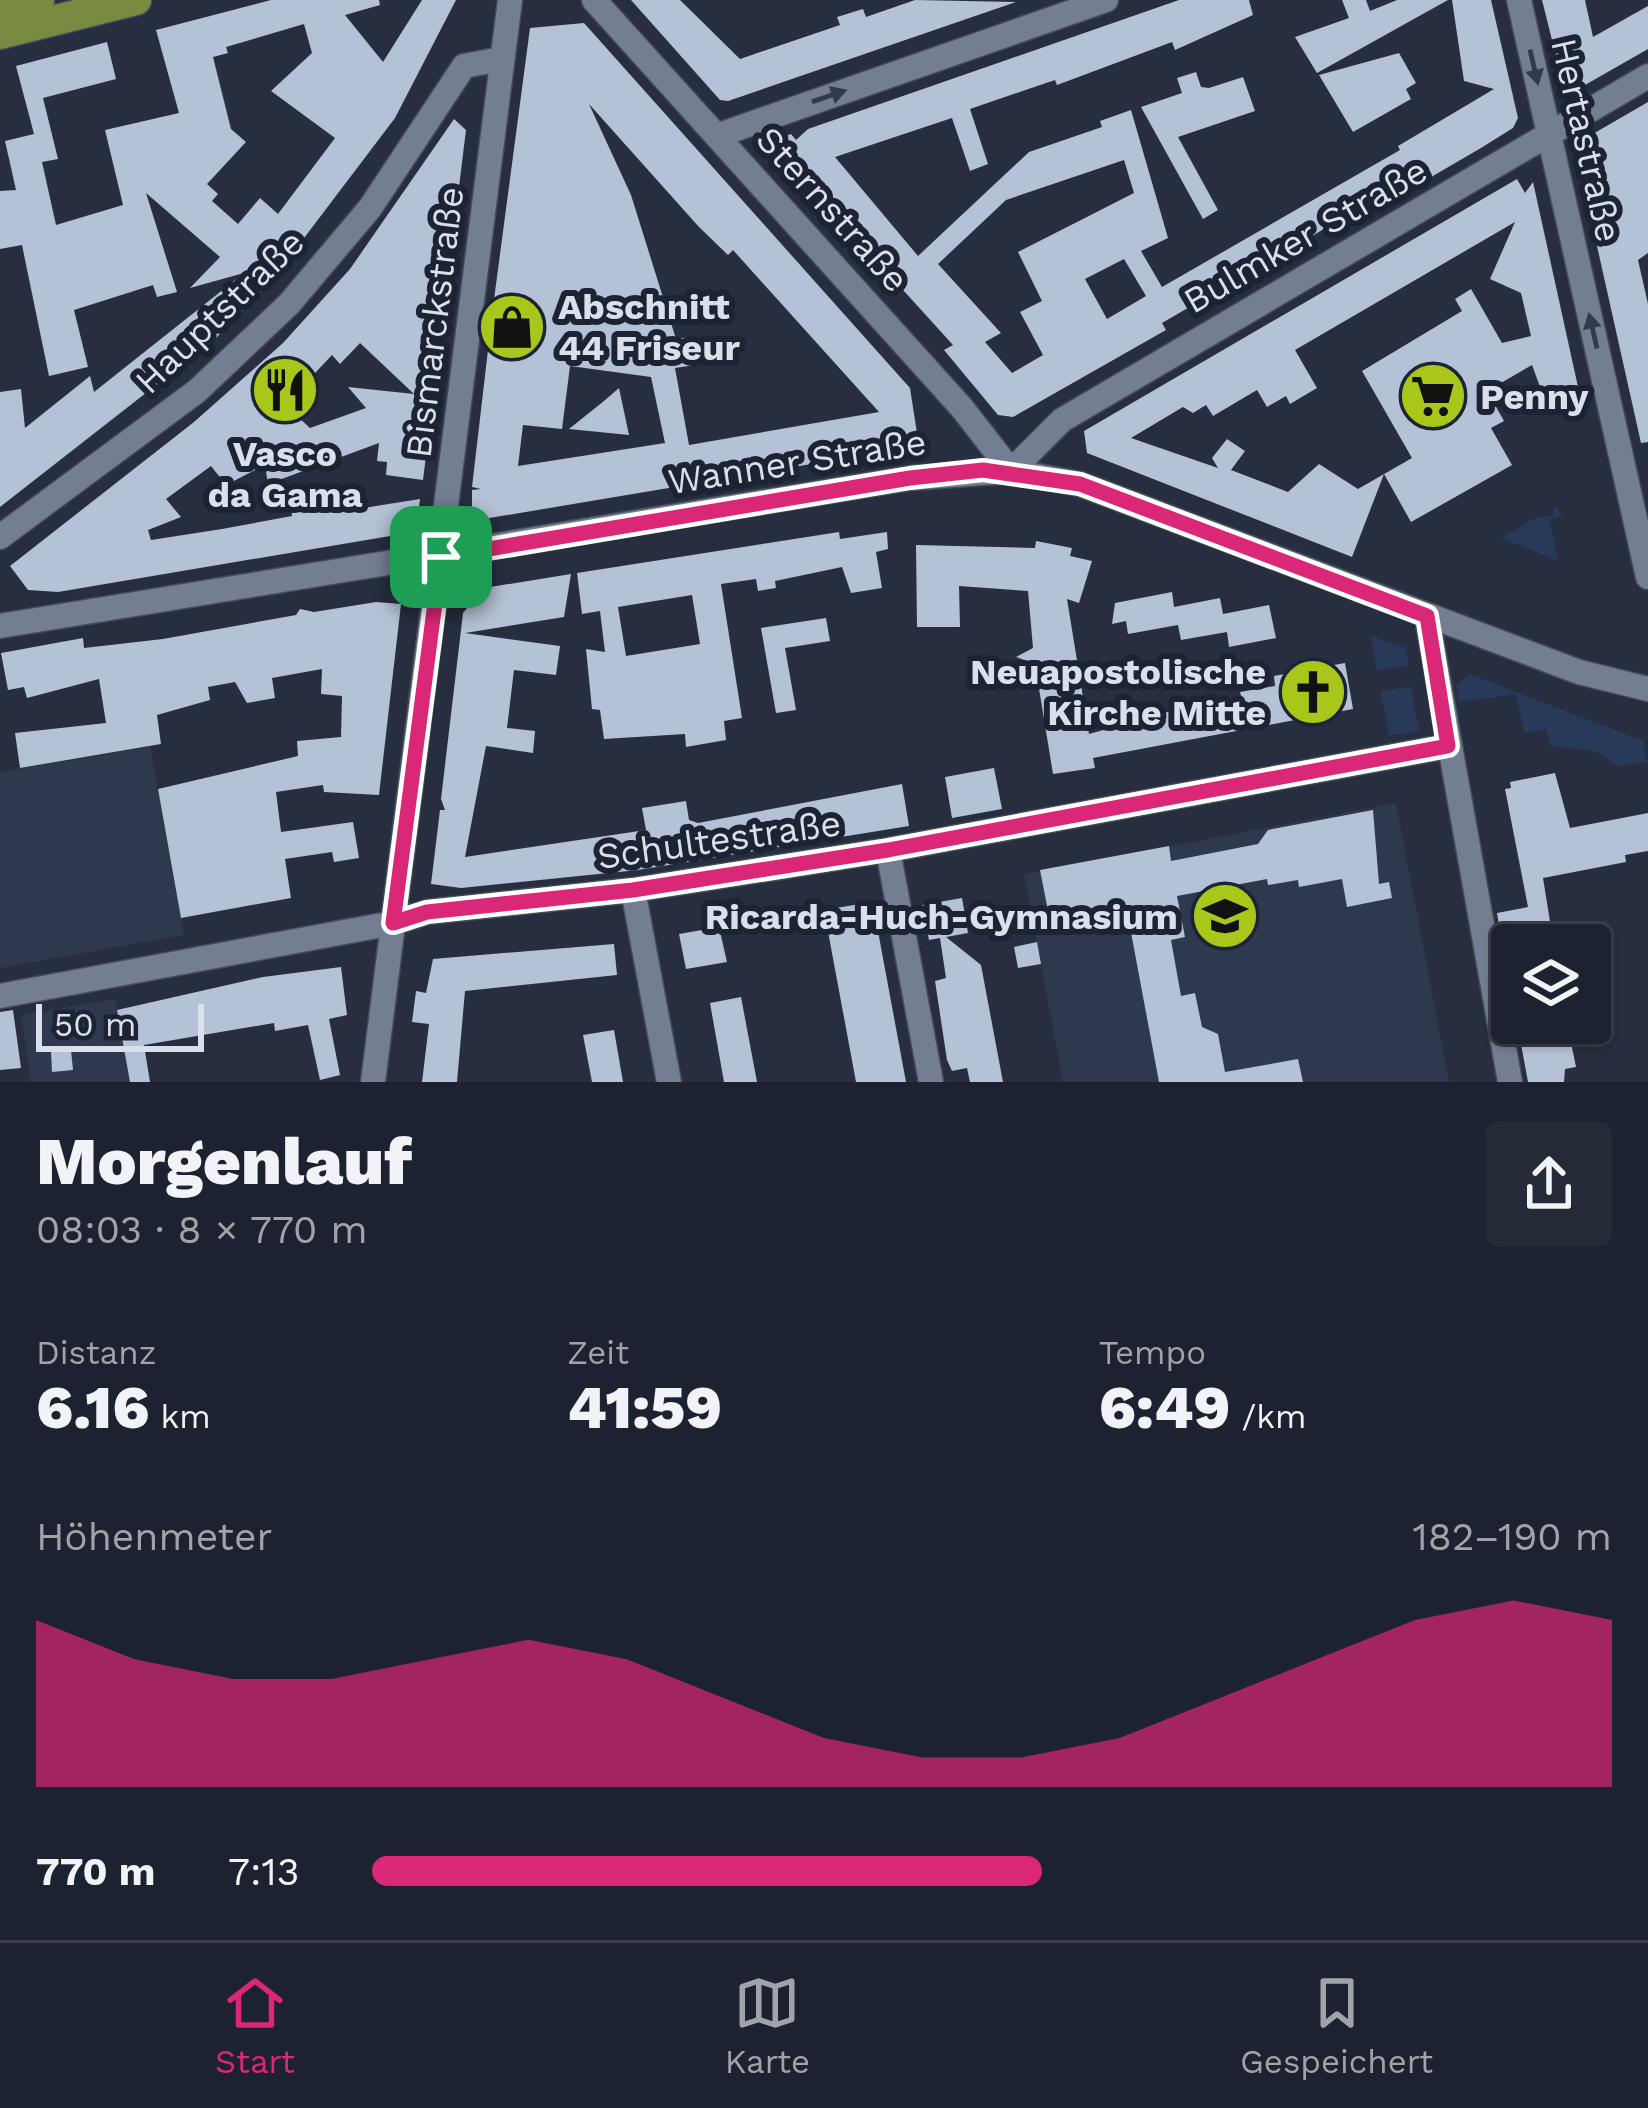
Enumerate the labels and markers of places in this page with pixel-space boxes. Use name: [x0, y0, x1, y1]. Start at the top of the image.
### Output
place label: Abschnitt 44 Friseur: [558, 286, 740, 369]
shop icon: Abschnitt 44 Friseur: [477, 292, 547, 362]
restaurant icon: Vasco da Gama: [250, 355, 320, 425]
supermarket icon: Penny: [1398, 361, 1468, 431]
place label: Penny: [1480, 376, 1589, 418]
place label: Vasco da Gama: [208, 433, 363, 516]
pin: [390, 506, 492, 608]
place label: Neuapostolische Kirche Mitte: [970, 651, 1266, 734]
church icon: Neuapostolische Kirche Mitte: [1278, 657, 1348, 727]
school or university icon: Ricarda-Huch-Gymnasium: [1190, 881, 1260, 951]
place label: Ricarda-Huch-Gymnasium: [705, 896, 1178, 938]

